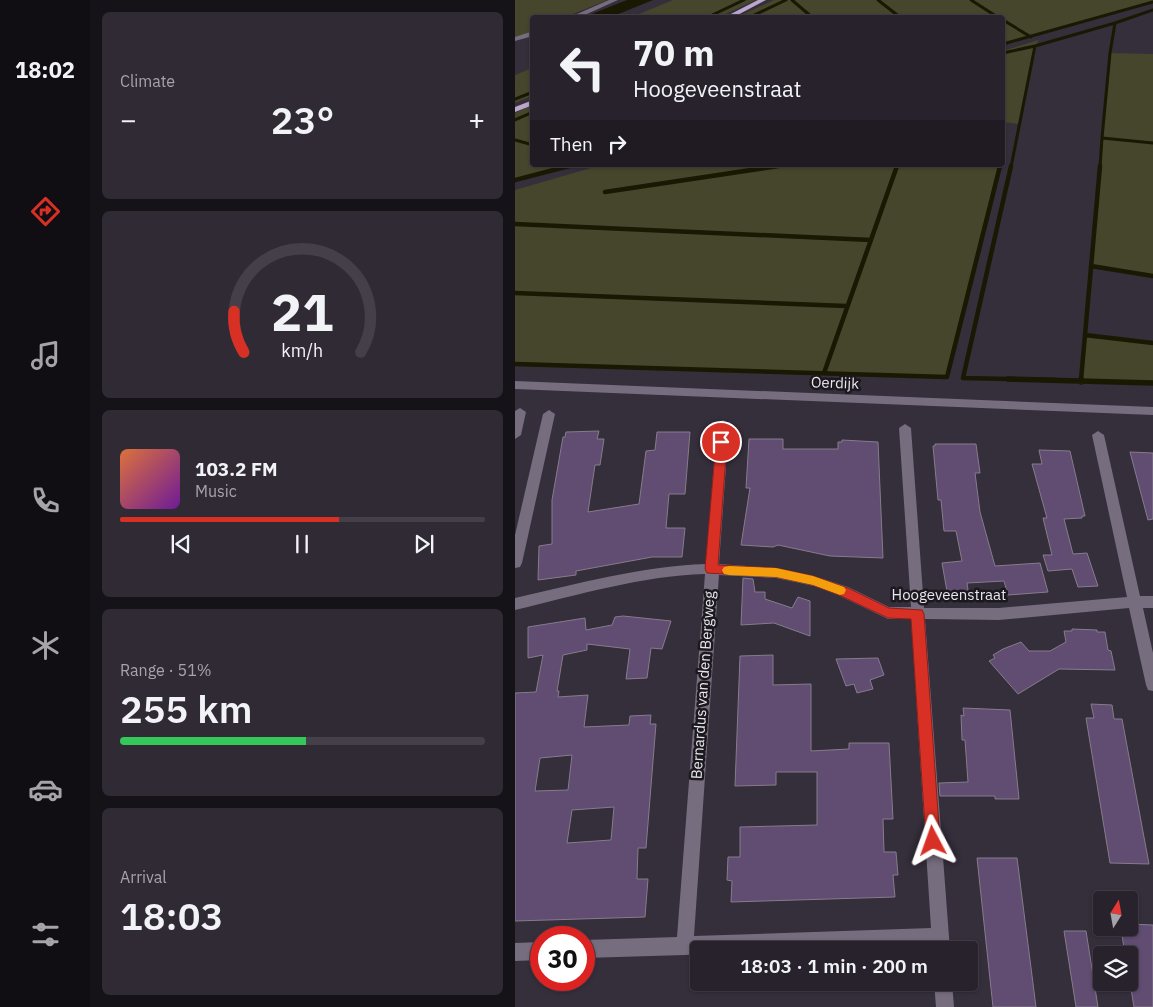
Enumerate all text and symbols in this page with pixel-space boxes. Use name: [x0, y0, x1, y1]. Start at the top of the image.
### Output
text: 70 m: [633, 30, 715, 76]
icon: left: [550, 35, 615, 100]
text: 18:02: [15, 55, 75, 84]
text: Climate: [120, 71, 175, 91]
text: Hoogeveenstraat: [633, 74, 801, 103]
text: 23°: [271, 95, 334, 144]
text: −: [120, 101, 137, 138]
text: +: [468, 101, 485, 138]
icon: right: [603, 130, 631, 158]
text: Then: [550, 132, 593, 156]
icon: directions: [28, 194, 63, 229]
text: 21: [271, 278, 334, 345]
icon: music: [28, 338, 63, 373]
text: km/h: [282, 339, 324, 362]
street label: Oerdijk: [811, 372, 860, 393]
pin: [700, 421, 742, 463]
icon: arrive: [707, 428, 735, 456]
text: 103.2 FM: [195, 457, 278, 481]
text: Music: [195, 481, 237, 501]
icon: phone: [28, 483, 63, 518]
icon: previous: [167, 530, 195, 558]
icon: pause: [288, 530, 316, 558]
icon: next: [410, 530, 438, 558]
street label: Hoogeveenstraat: [892, 585, 1006, 604]
street label: Bernardus van den Bergweg: [686, 590, 719, 780]
icon: climate: [28, 628, 63, 663]
text: Range · 51%: [120, 660, 212, 680]
text: 255 km: [120, 684, 252, 733]
icon: car: [28, 772, 63, 807]
position arrow: [906, 814, 958, 866]
text: Arrival: [120, 867, 167, 887]
text: 18:03: [120, 891, 223, 940]
north arrow: [1093, 891, 1137, 936]
map controls: [1093, 891, 1138, 991]
icon: filters: [28, 917, 63, 952]
speed limit sign: 30: [530, 926, 595, 991]
button: layers: [1093, 946, 1138, 991]
text: 18:03 · 1 min · 200 m: [740, 954, 928, 978]

